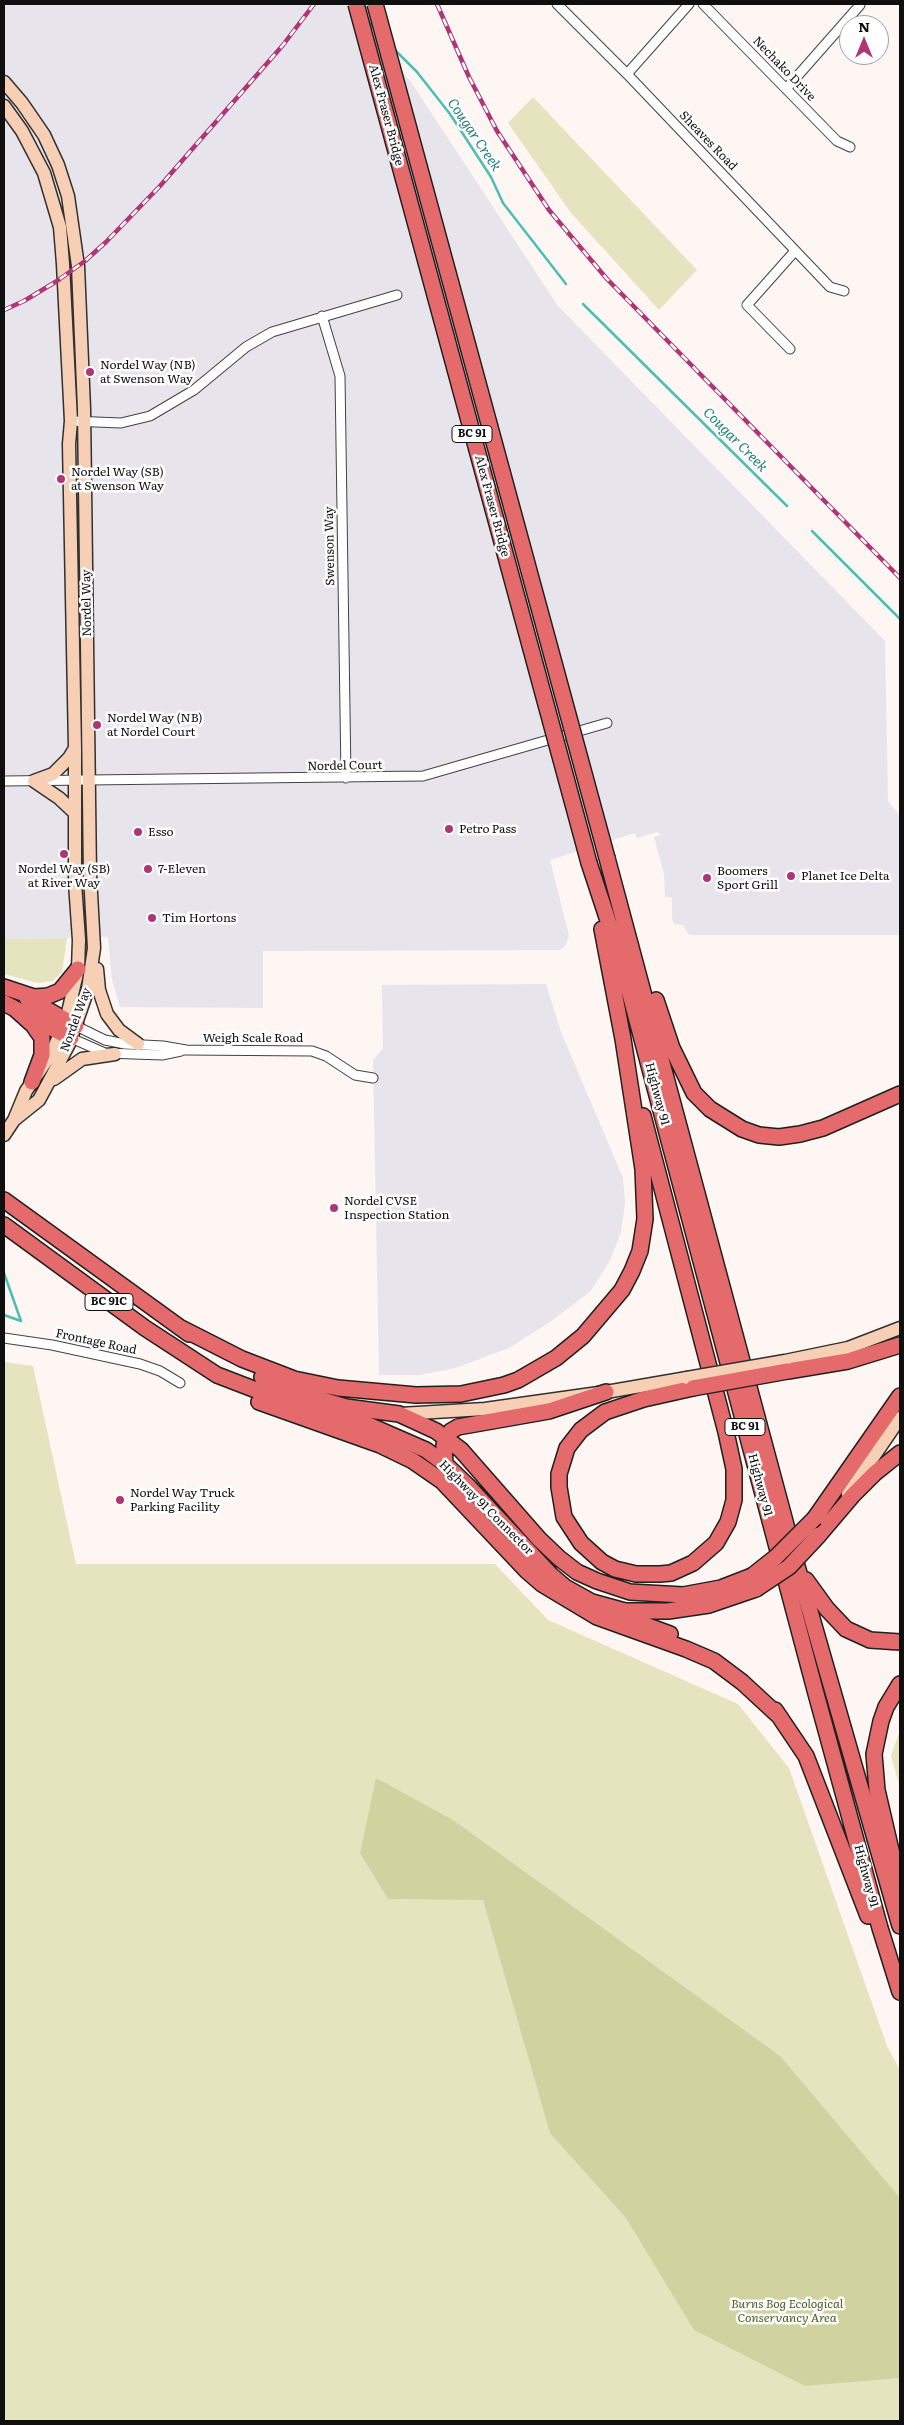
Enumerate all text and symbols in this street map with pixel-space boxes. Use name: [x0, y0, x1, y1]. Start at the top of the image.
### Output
north arrow: [839, 15, 889, 65]
text: N: [858, 16, 870, 36]
street label: Nechako Drive: [750, 34, 818, 104]
street label: Alex Fraser Bridge: [366, 63, 406, 167]
water label: Cougar Creek: [444, 95, 504, 175]
street label: Sheaves Road: [676, 108, 740, 174]
place label: Nordel Way (NB) at Swenson Way: [100, 358, 196, 386]
marker: Nordel Way (NB) at Swenson Way: [84, 366, 96, 378]
water label: Cougar Creek: [699, 404, 771, 476]
road number: BC 91: [452, 426, 492, 442]
street label: Alex Fraser Bridge: [472, 454, 512, 558]
place label: Nordel Way (SB) at Swenson Way: [71, 465, 164, 493]
marker: Nordel Way (SB) at Swenson Way: [55, 473, 67, 485]
street label: Swenson Way: [322, 506, 338, 586]
street label: Nordel Way: [79, 569, 95, 637]
place label: Nordel Way (NB) at Nordel Court: [107, 711, 203, 739]
marker: Nordel Way (NB) at Nordel Court: [91, 719, 103, 731]
street label: Nordel Court: [307, 758, 383, 774]
place label: Petro Pass: [459, 822, 516, 836]
marker: Petro Pass: [443, 823, 455, 835]
place label: Esso: [148, 825, 174, 839]
marker: Esso: [132, 826, 144, 838]
marker: Nordel Way (SB) at River Way: [58, 848, 70, 860]
place label: Nordel Way (SB) at River Way: [18, 862, 110, 890]
place label: 7-Eleven: [158, 862, 206, 876]
marker: 7-Eleven: [142, 863, 154, 875]
place label: Boomers Sport Grill: [717, 864, 778, 892]
place label: Planet Ice Delta: [801, 869, 889, 883]
marker: Planet Ice Delta: [785, 870, 797, 882]
marker: Boomers Sport Grill: [701, 872, 713, 884]
place label: Tim Hortons: [162, 911, 236, 925]
marker: Tim Hortons: [146, 912, 158, 924]
street label: Nordel Way: [58, 986, 94, 1054]
street label: Weigh Scale Road: [203, 1031, 303, 1045]
street label: Highway 91: [642, 1061, 672, 1127]
place label: Nordel CVSE Inspection Station: [344, 1194, 449, 1222]
marker: Nordel CVSE Inspection Station: [328, 1202, 340, 1214]
road number: BC 91C: [85, 1294, 133, 1310]
street label: Frontage Road: [54, 1326, 138, 1358]
road number: BC 91: [725, 1418, 765, 1435]
street label: Highway 91: [745, 1452, 775, 1518]
street label: Highway 91 Connector: [436, 1458, 536, 1558]
place label: Nordel Way Truck Parking Facility: [130, 1486, 235, 1514]
marker: Nordel Way Truck Parking Facility: [114, 1494, 126, 1506]
street label: Highway 91: [851, 1843, 881, 1909]
park label: Burns Bog Ecological Conservancy Area: [731, 2297, 843, 2325]

